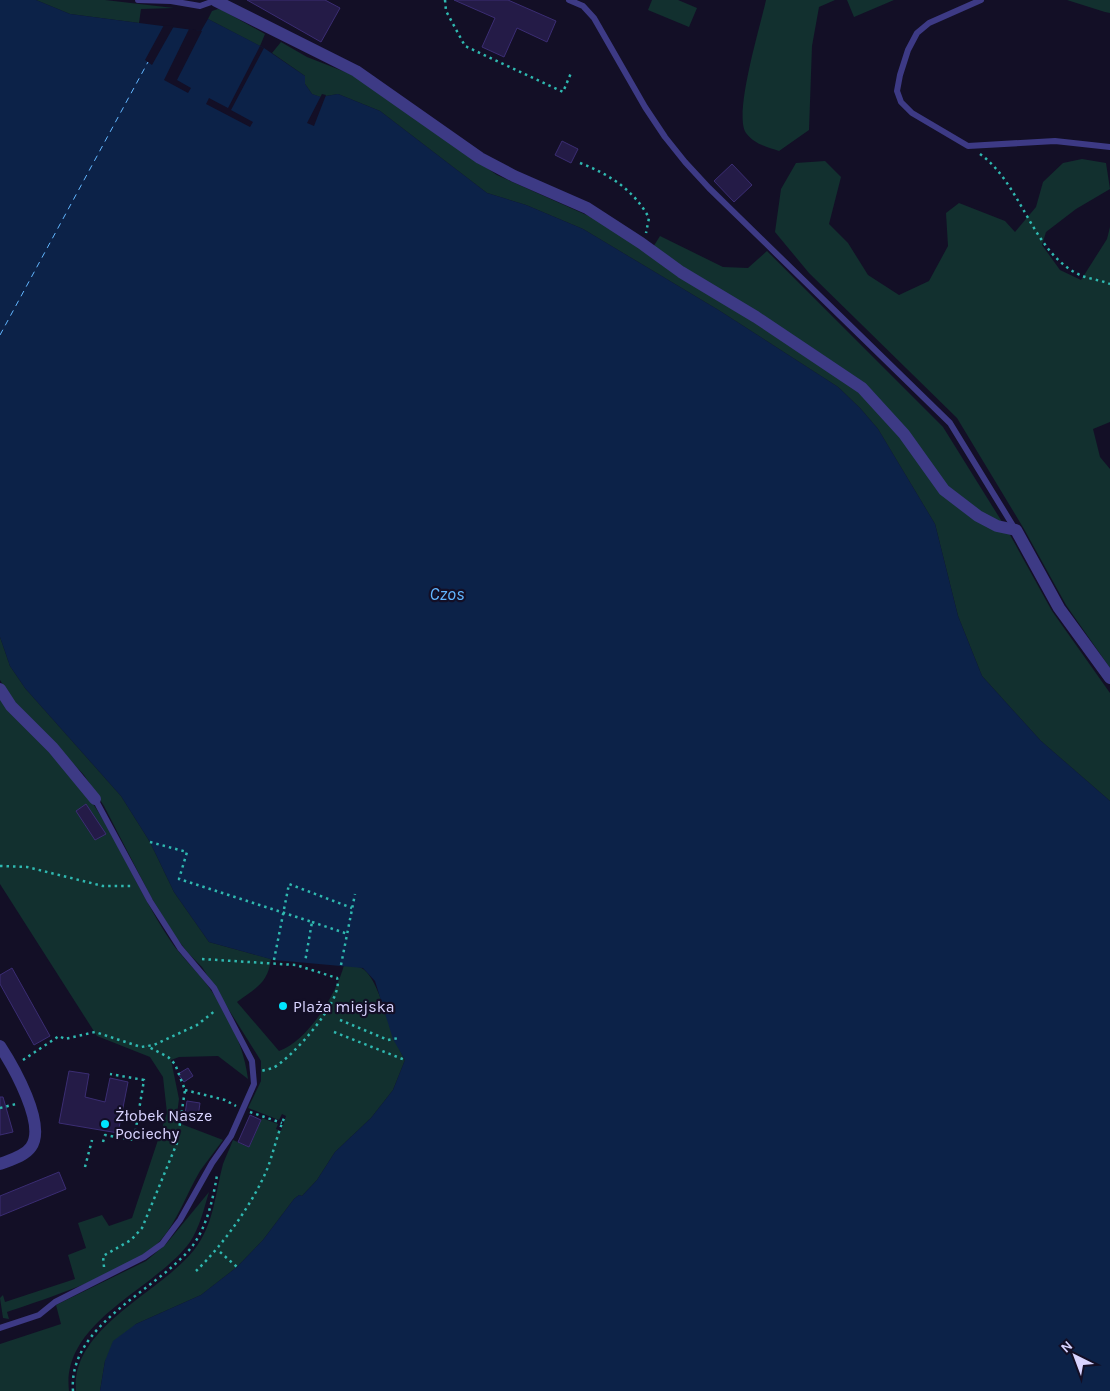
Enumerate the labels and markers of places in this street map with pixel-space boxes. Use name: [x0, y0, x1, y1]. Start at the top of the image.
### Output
place label: Plaża miejska: [293, 997, 395, 1016]
marker: Plaża miejska: [277, 1000, 289, 1012]
place label: Żłobek Nasze Pociechy: [115, 1106, 212, 1143]
marker: Żłobek Nasze Pociechy: [99, 1118, 111, 1130]

